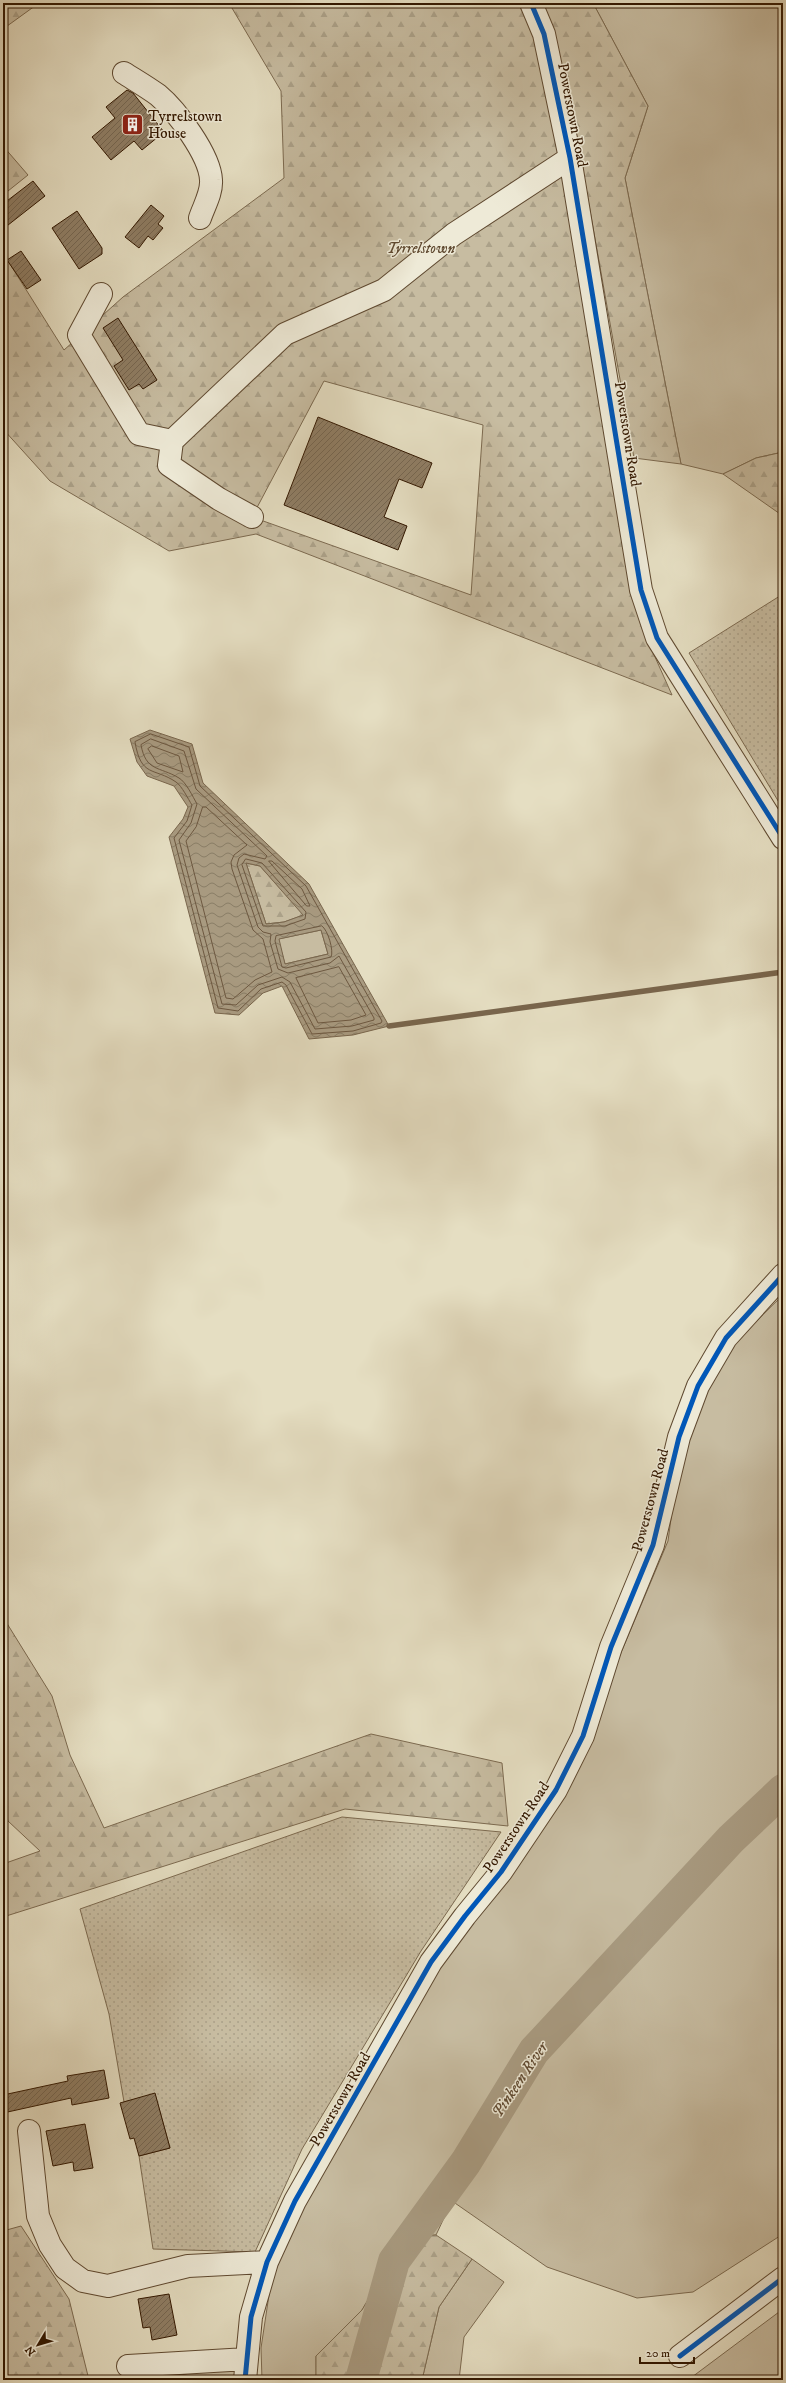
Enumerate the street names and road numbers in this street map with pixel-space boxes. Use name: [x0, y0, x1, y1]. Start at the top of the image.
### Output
street label: Powerstown Road: [553, 61, 592, 169]
street label: Powerstown Road: [610, 380, 645, 488]
street label: Powerstown Road: [628, 1446, 673, 1554]
street label: Powerstown Road: [479, 1778, 554, 1876]
street label: Powerstown Road: [306, 2048, 375, 2150]

